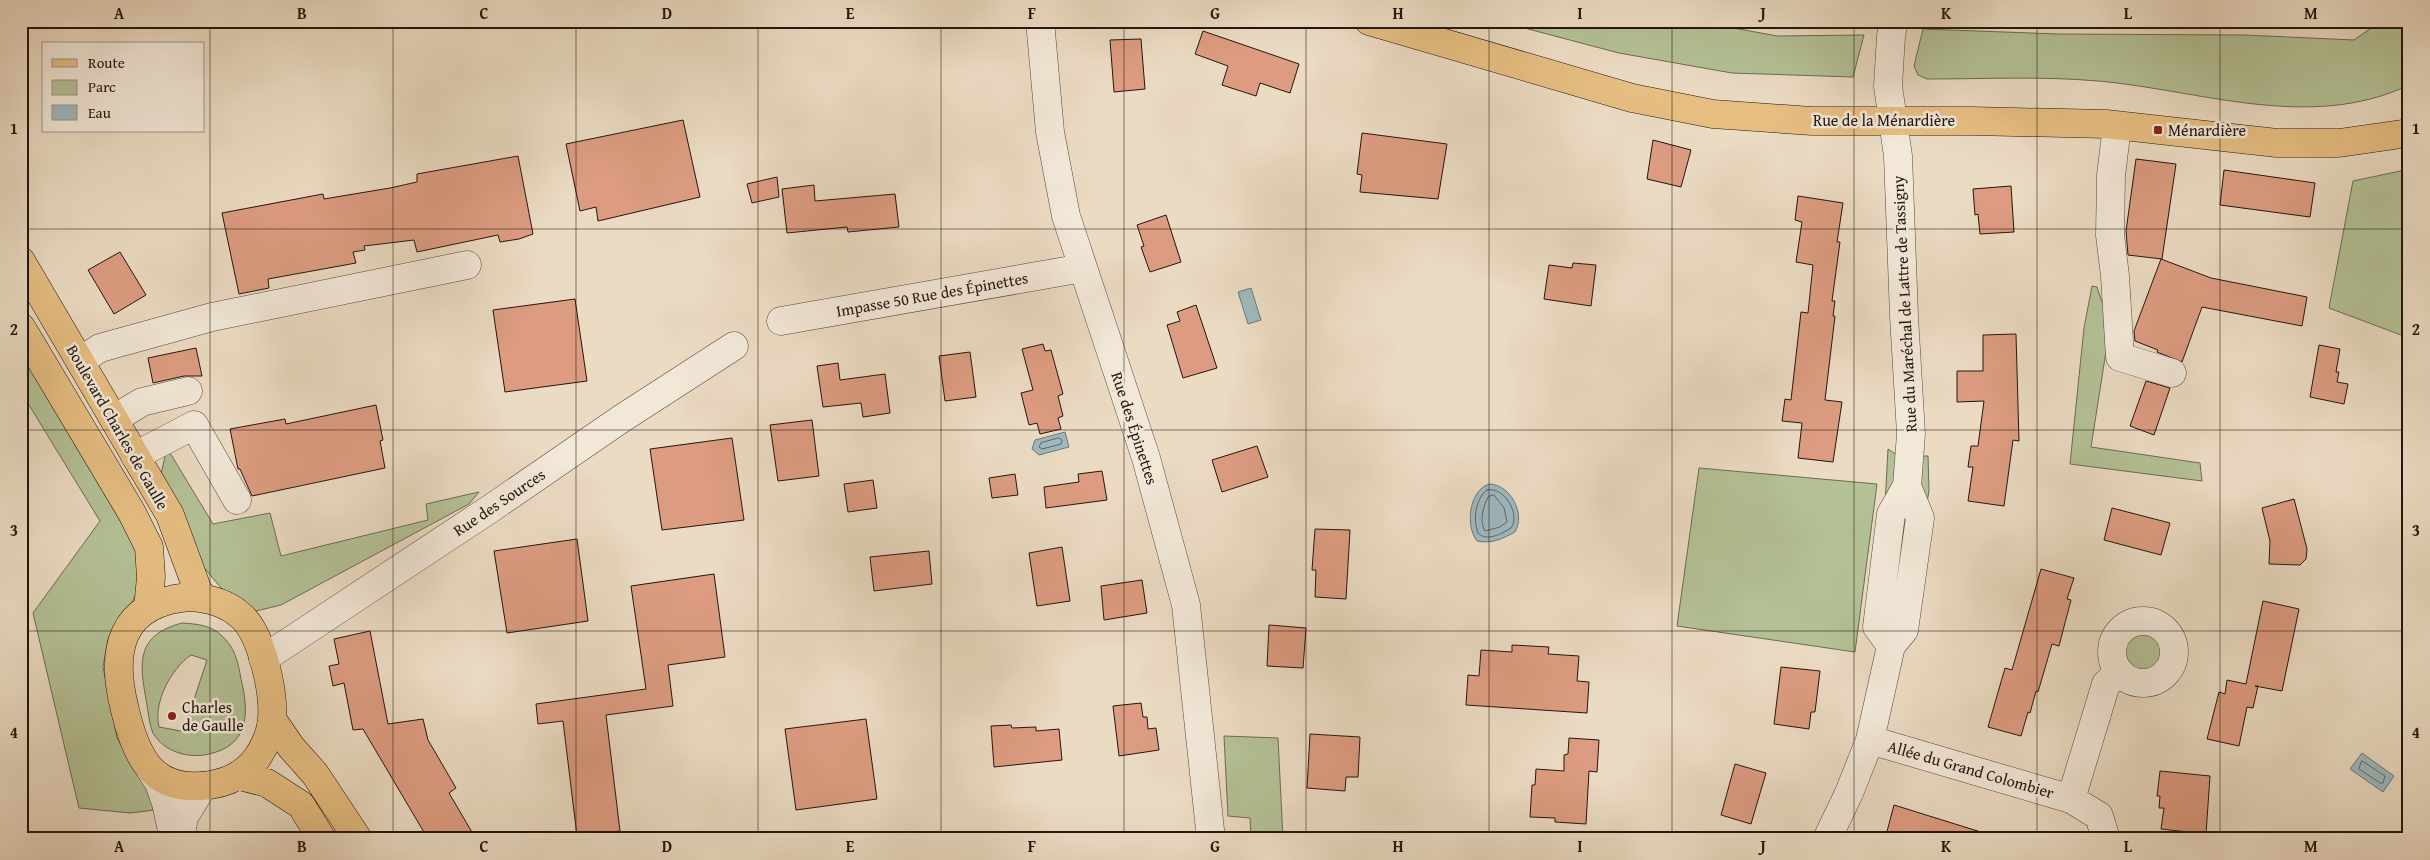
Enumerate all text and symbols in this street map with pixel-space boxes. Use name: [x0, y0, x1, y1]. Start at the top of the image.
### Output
text: A: [114, 1, 125, 25]
text: B: [297, 1, 307, 25]
text: C: [479, 1, 489, 25]
text: D: [662, 1, 672, 25]
text: E: [846, 1, 855, 25]
text: F: [1028, 1, 1036, 25]
text: G: [1210, 1, 1220, 25]
text: H: [1392, 1, 1404, 25]
text: I: [1577, 1, 1583, 25]
text: J: [1757, 1, 1766, 25]
text: K: [1941, 1, 1952, 25]
text: L: [2124, 1, 2133, 25]
text: M: [2304, 1, 2318, 25]
legend: [42, 42, 205, 132]
text: Route: [88, 52, 125, 73]
text: Parc: [88, 76, 116, 97]
text: Eau: [88, 102, 112, 123]
street label: Rue de la Ménardière: [1813, 108, 1955, 132]
text: 1: [10, 116, 18, 140]
text: 1: [2412, 116, 2420, 140]
place label: Ménardière: [2168, 118, 2246, 142]
marker: Ménardière: [2152, 124, 2164, 136]
street label: Rue du Maréchal de Lattre de Tassigny: [1885, 175, 1923, 433]
street label: Impasse 50 Rue des Épinettes: [834, 265, 1030, 323]
text: 2: [10, 317, 18, 341]
text: 2: [2412, 317, 2420, 341]
street label: Boulevard Charles de Gaulle: [61, 340, 175, 514]
street label: Rue des Épinettes: [1105, 368, 1165, 488]
street label: Rue des Sources: [448, 462, 550, 542]
text: 3: [10, 518, 18, 542]
text: 3: [2412, 518, 2420, 542]
place label: Charles de Gaulle: [182, 695, 244, 737]
marker: Charles de Gaulle: [166, 710, 178, 722]
text: 4: [10, 720, 18, 744]
text: 4: [2412, 720, 2420, 744]
street label: Allée du Grand Colombier: [1885, 734, 2057, 804]
text: A: [114, 834, 125, 858]
text: B: [297, 834, 307, 858]
text: C: [479, 834, 489, 858]
text: D: [662, 834, 672, 858]
text: E: [846, 834, 855, 858]
text: F: [1028, 834, 1036, 858]
text: G: [1210, 834, 1220, 858]
text: H: [1392, 834, 1404, 858]
text: I: [1577, 834, 1583, 858]
text: J: [1757, 834, 1766, 858]
text: K: [1941, 834, 1952, 858]
text: L: [2124, 834, 2133, 858]
text: M: [2304, 834, 2318, 858]

